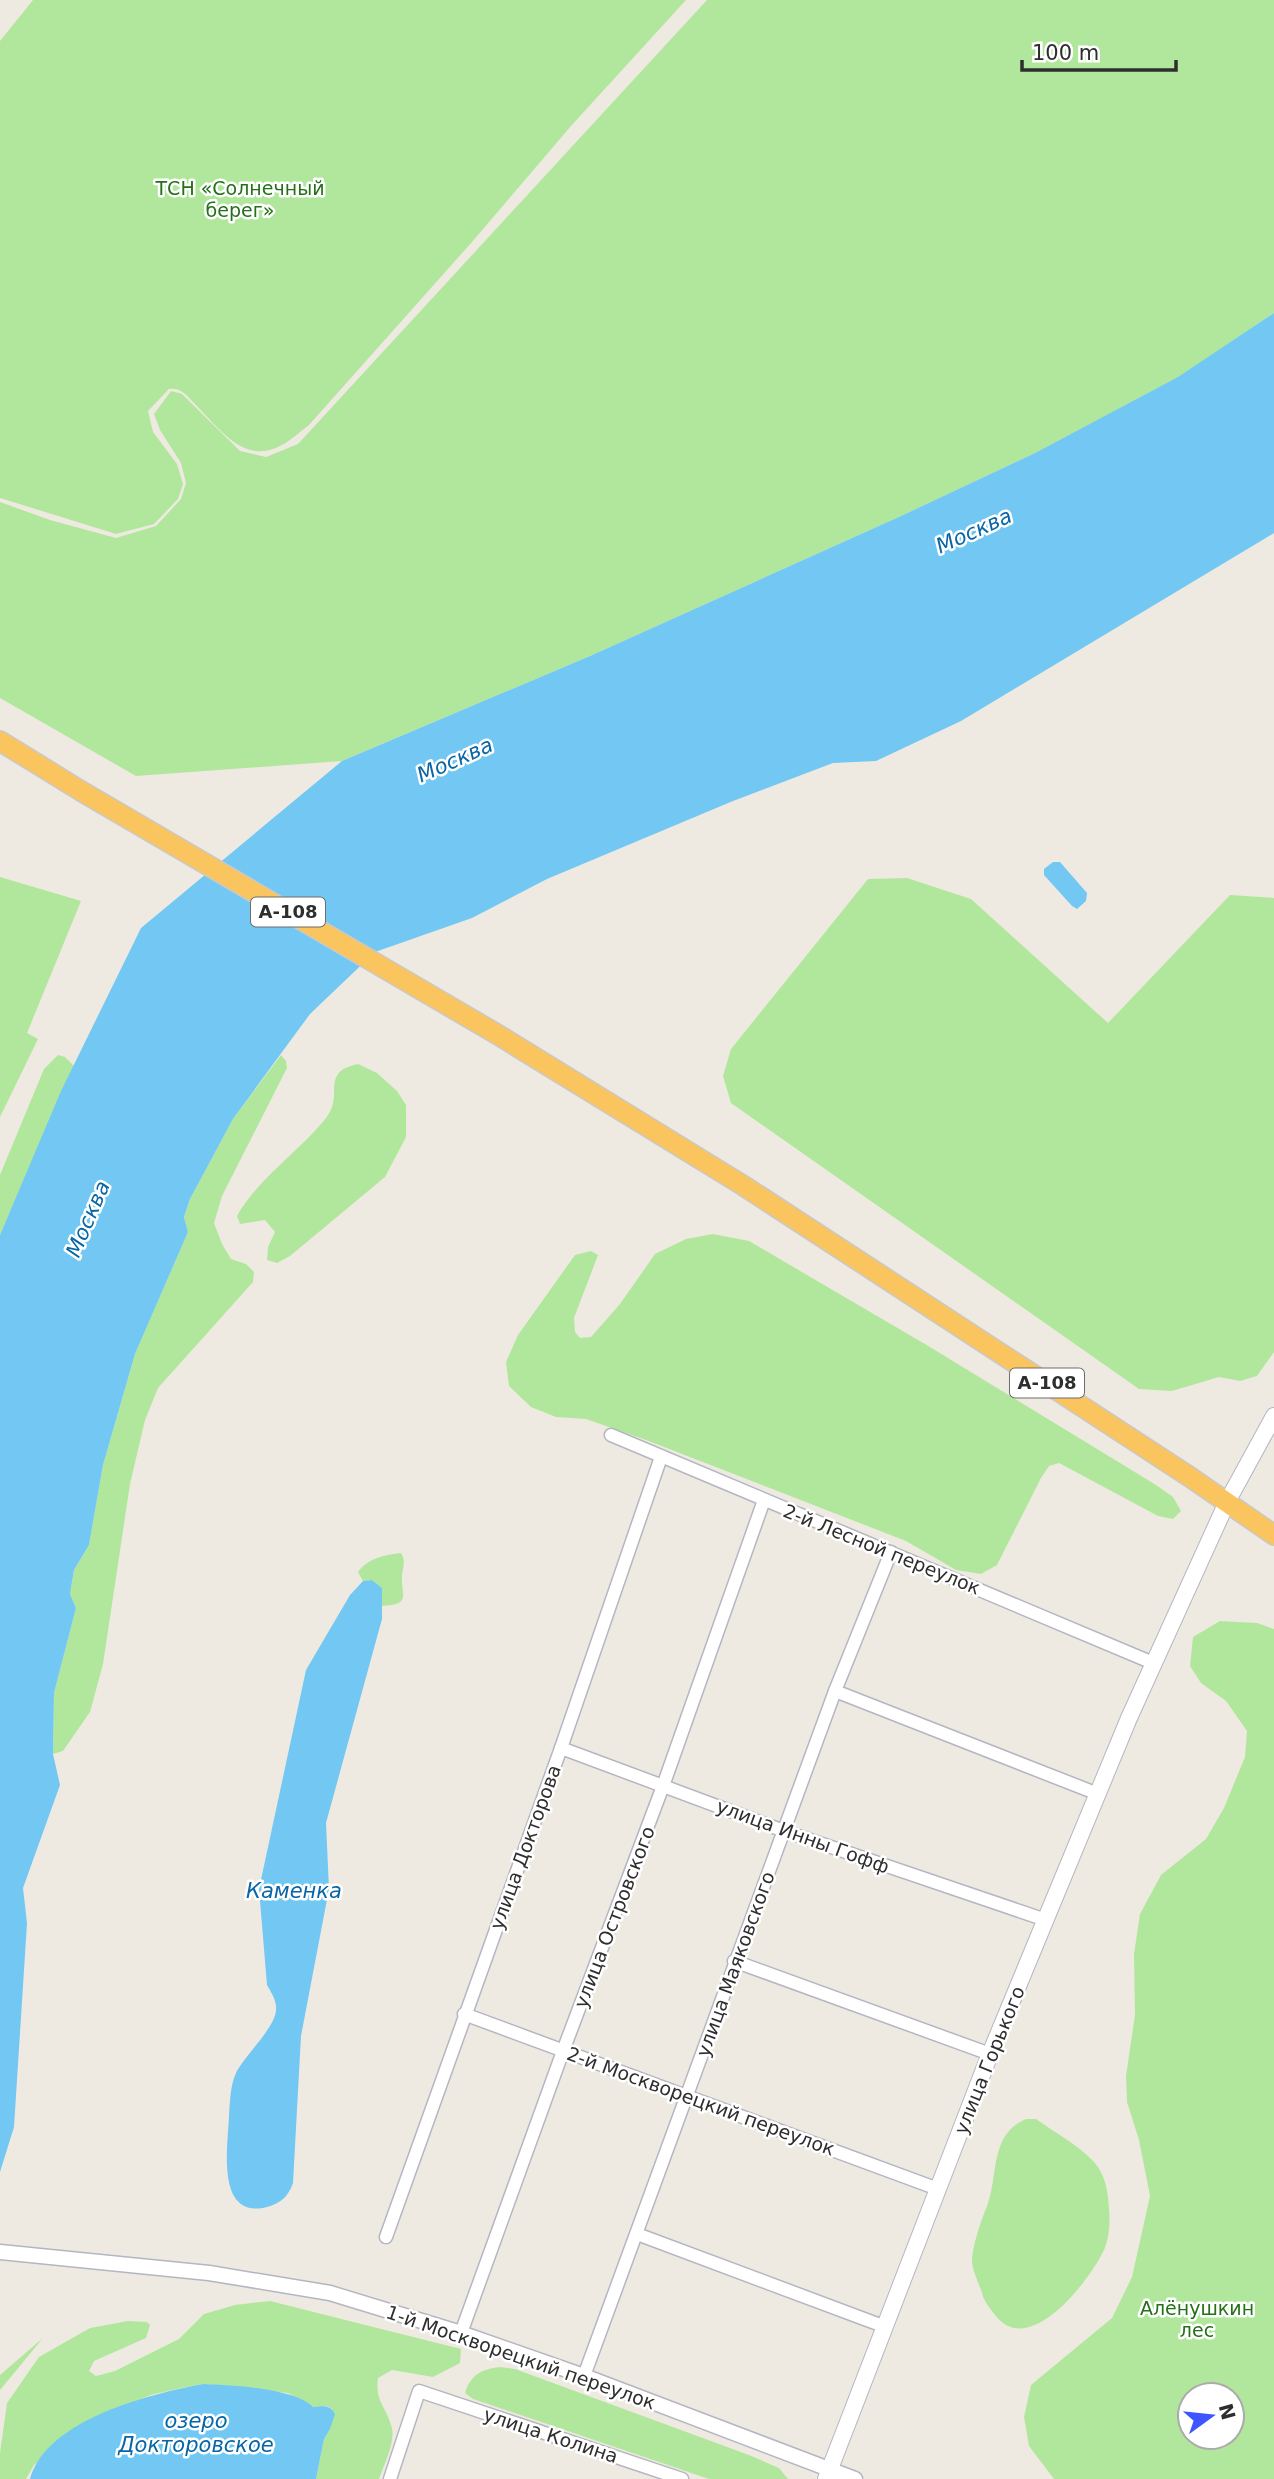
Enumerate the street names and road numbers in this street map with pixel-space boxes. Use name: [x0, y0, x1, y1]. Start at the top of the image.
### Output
road number: А-108: [251, 897, 325, 926]
road number: А-108: [1010, 1368, 1084, 1398]
street label: 2-й Лесной переулок: [780, 1499, 984, 1599]
street label: улица Докторова: [485, 1762, 565, 1932]
street label: улица Инны Гофф: [714, 1795, 892, 1877]
street label: улица Островского: [569, 1823, 659, 2011]
street label: улица Маяковского: [691, 1868, 779, 2060]
street label: улица Горького: [949, 1983, 1029, 2137]
street label: 2-й Москворецкий переулок: [564, 2042, 838, 2160]
street label: 1-й Москворецкий переулок: [383, 2300, 659, 2414]
street label: улица Колина: [481, 2403, 621, 2467]

